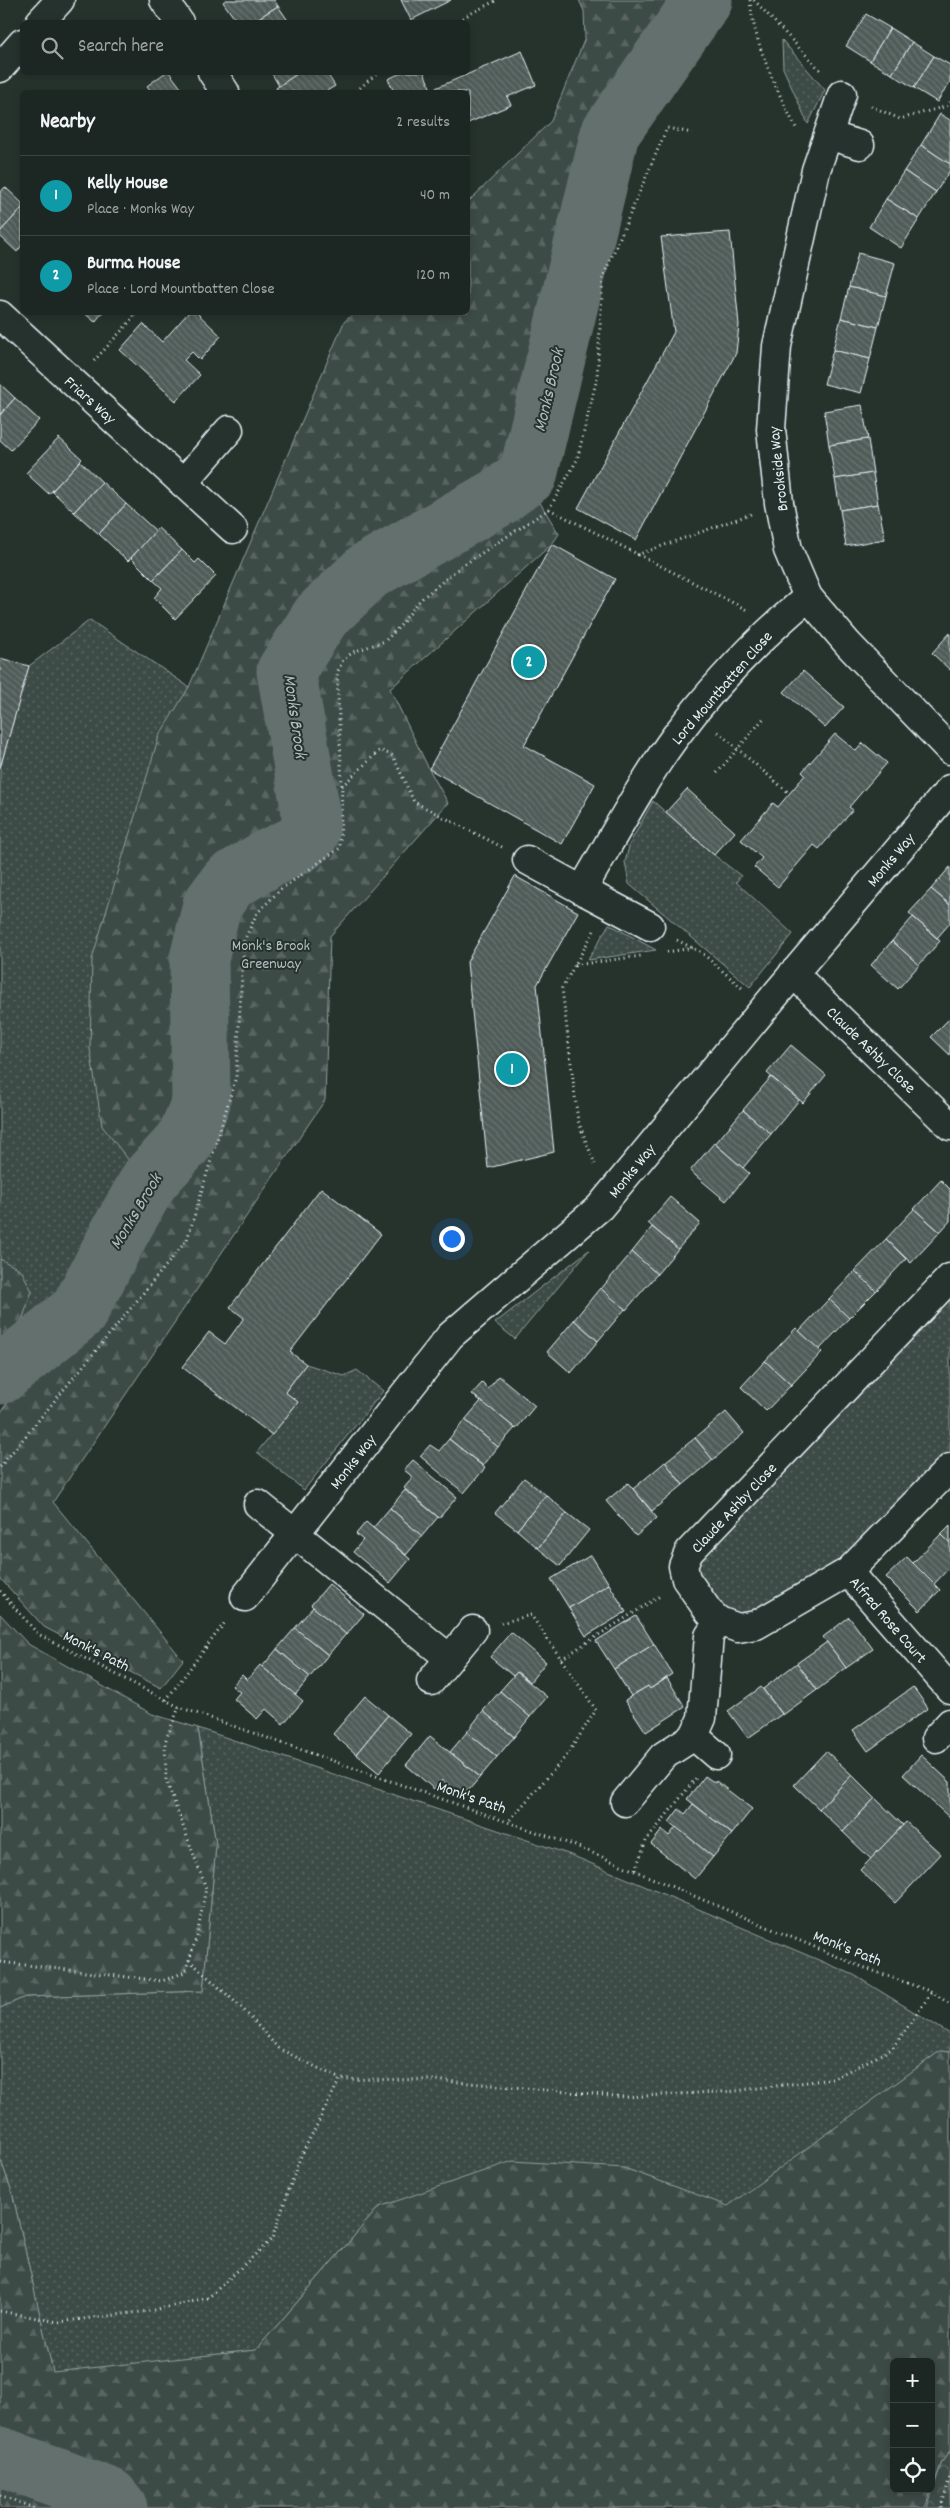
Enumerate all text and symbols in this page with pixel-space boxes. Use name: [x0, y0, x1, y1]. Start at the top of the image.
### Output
search box: [20, 20, 470, 75]
icon: search: [38, 34, 66, 62]
text: Search here: [78, 34, 164, 61]
text: Nearby: [40, 108, 95, 138]
text: 2 results: [396, 111, 450, 134]
text: Kelly House: [87, 171, 168, 198]
text: 1: [54, 184, 58, 207]
text: 40 m: [420, 184, 450, 207]
text: Place · Monks Way: [87, 198, 194, 221]
text: Burma House: [87, 251, 180, 278]
text: 2: [53, 264, 60, 287]
text: 120 m: [416, 264, 450, 287]
text: Place · Lord Mountbatten Close: [87, 278, 274, 301]
water label: Monks Brook: [529, 345, 572, 435]
street label: Friars Way: [58, 371, 121, 431]
street label: Brookside Way: [764, 425, 795, 512]
street label: Lord Mountbatten Close: [667, 627, 779, 751]
pin: 2: [513, 643, 545, 681]
water label: Monks Brook: [275, 673, 312, 762]
street label: Monks Way: [863, 828, 922, 893]
park label: Monk's Brook Greenway: [232, 935, 310, 976]
street label: Claude Ashby Close: [820, 1002, 920, 1100]
pin: 1: [496, 1050, 528, 1088]
street label: Monks Way: [604, 1139, 662, 1204]
water label: Monks Brook: [105, 1168, 170, 1255]
your location: [439, 1226, 465, 1252]
street label: Monks Way: [325, 1430, 383, 1495]
street label: Claude Ashby Close: [687, 1458, 783, 1559]
street label: Alfred Rose Court: [843, 1572, 931, 1669]
street label: Monk's Path: [59, 1626, 133, 1679]
street label: Monk's Path: [433, 1776, 509, 1821]
street label: Monk's Path: [809, 1925, 885, 1973]
map controls: [890, 2358, 935, 2493]
button: +: [890, 2358, 935, 2403]
button: −: [890, 2403, 935, 2448]
button: locate: [890, 2448, 935, 2493]

